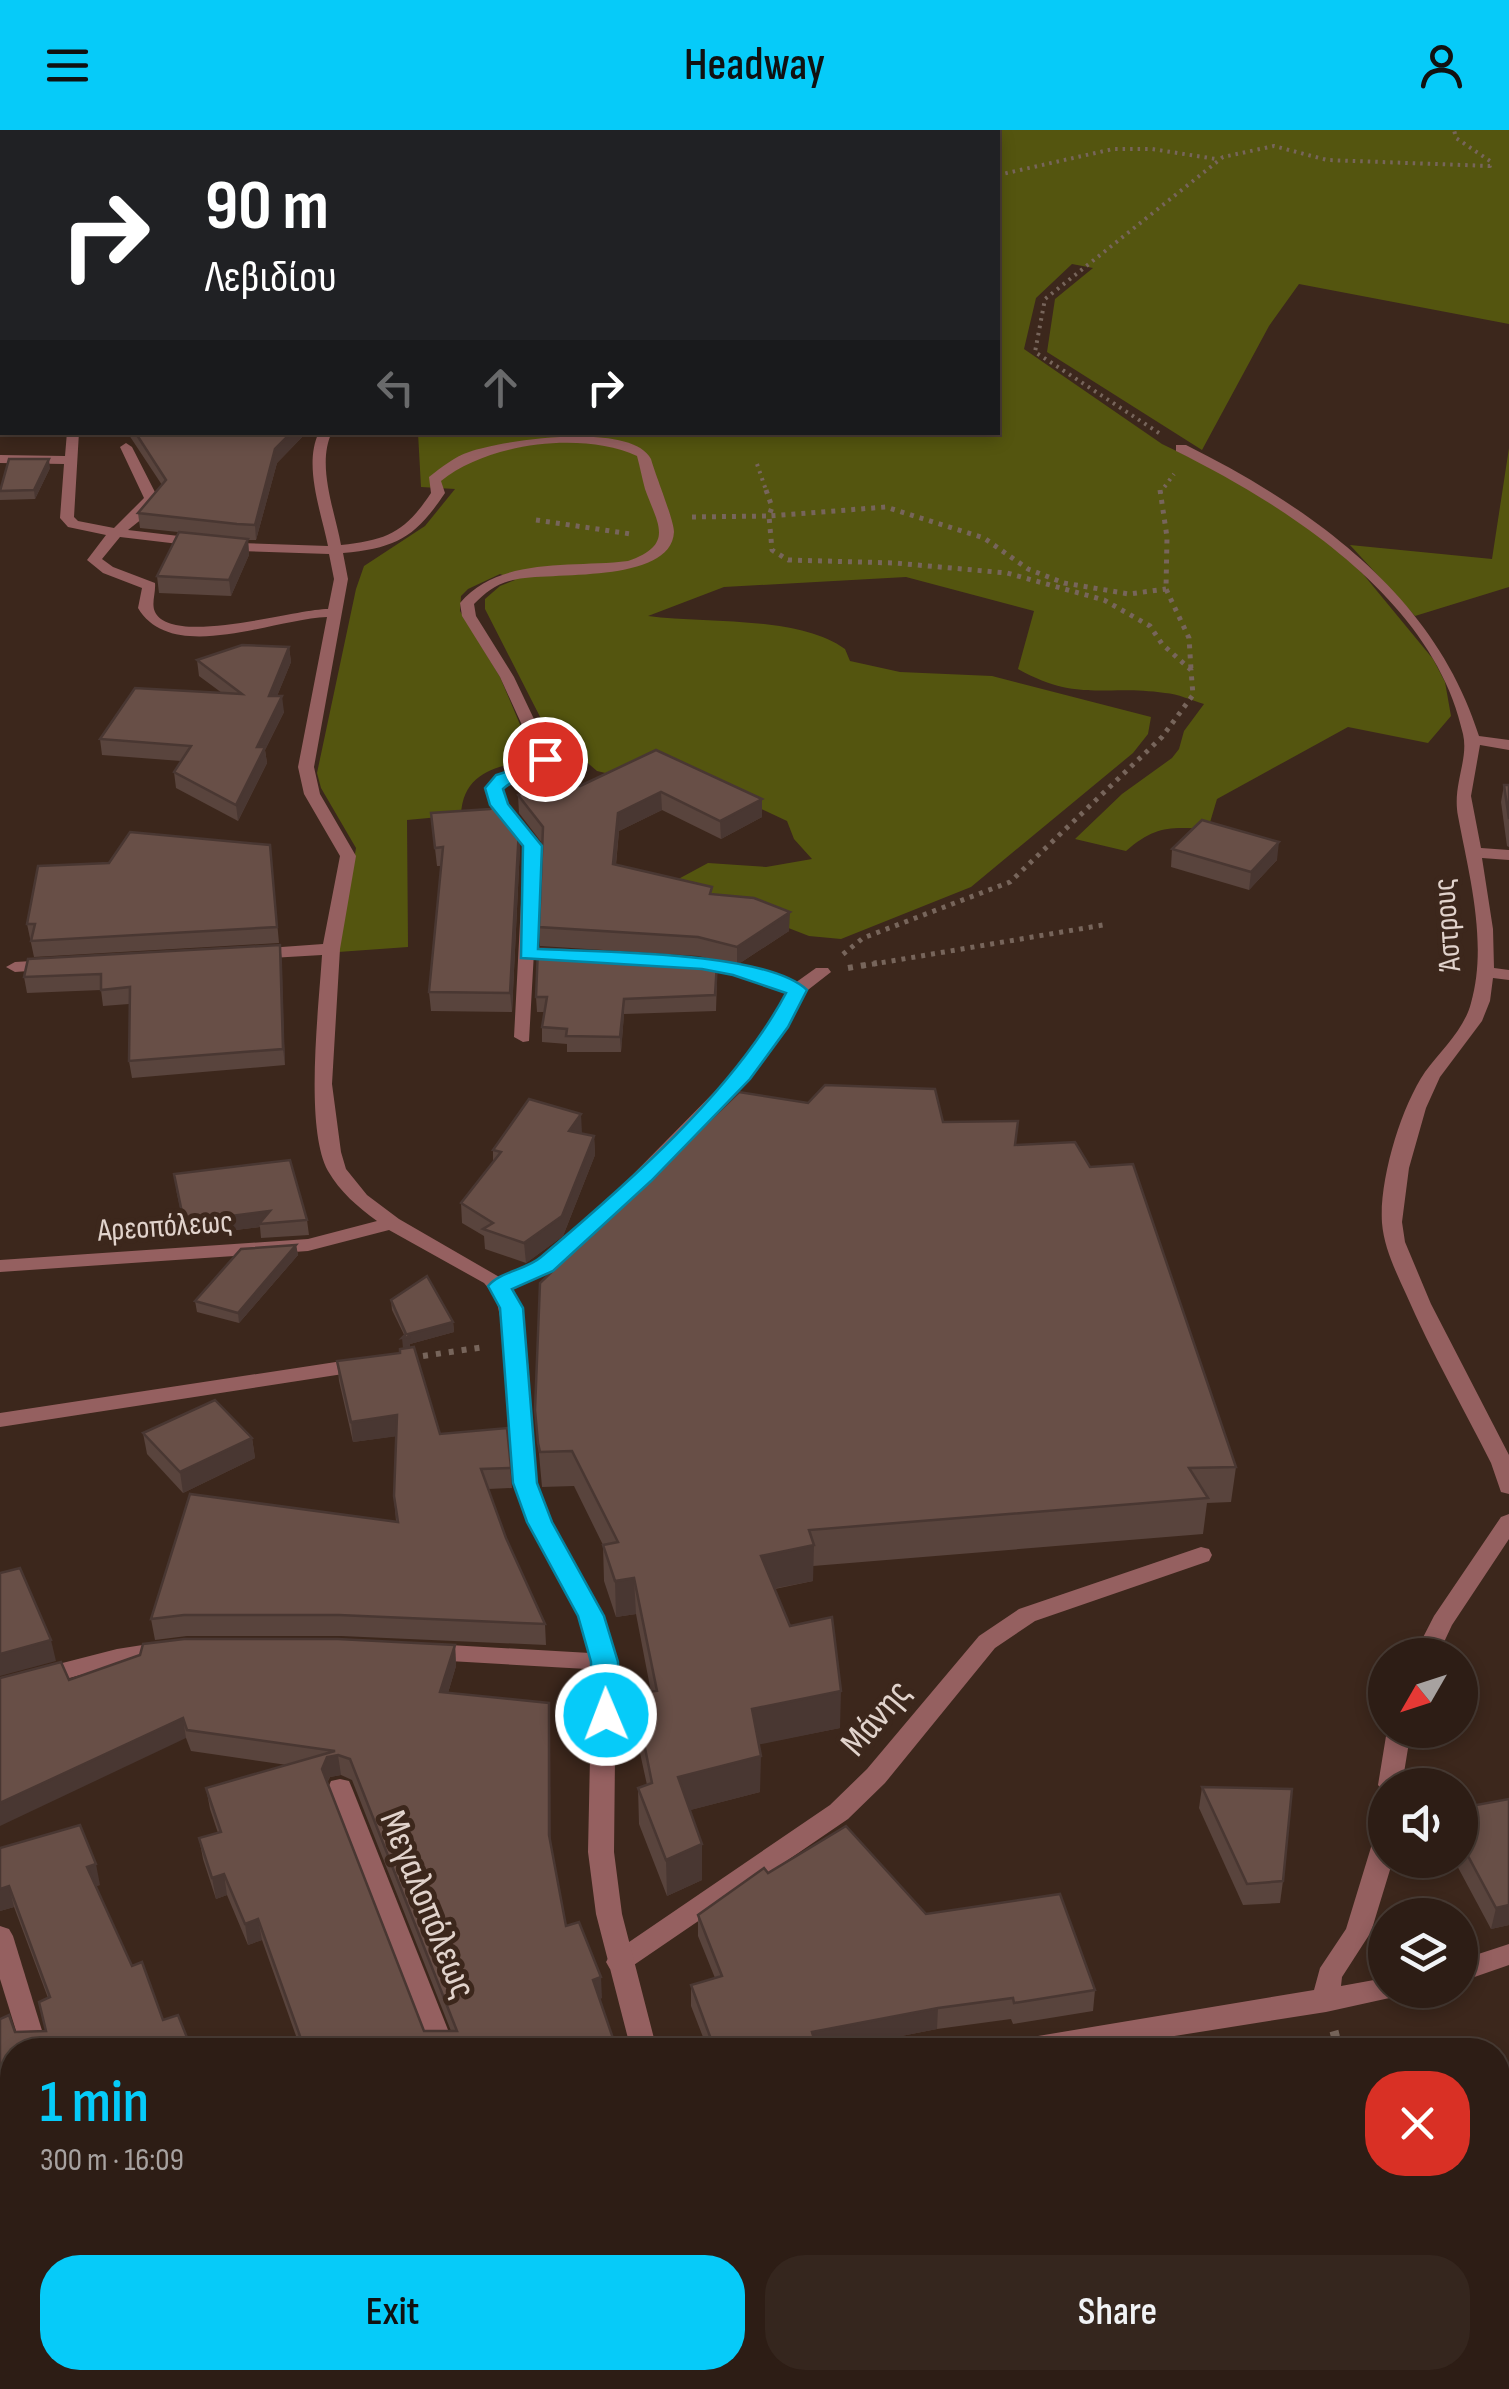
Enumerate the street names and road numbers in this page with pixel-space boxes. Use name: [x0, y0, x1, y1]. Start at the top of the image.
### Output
street label: Άστρους: [1425, 877, 1470, 973]
street label: Αρεοπόλεως: [95, 1202, 234, 1251]
street label: Μάνης: [831, 1671, 921, 1765]
street label: Μεγαλοπόλεως: [370, 1804, 486, 2005]

